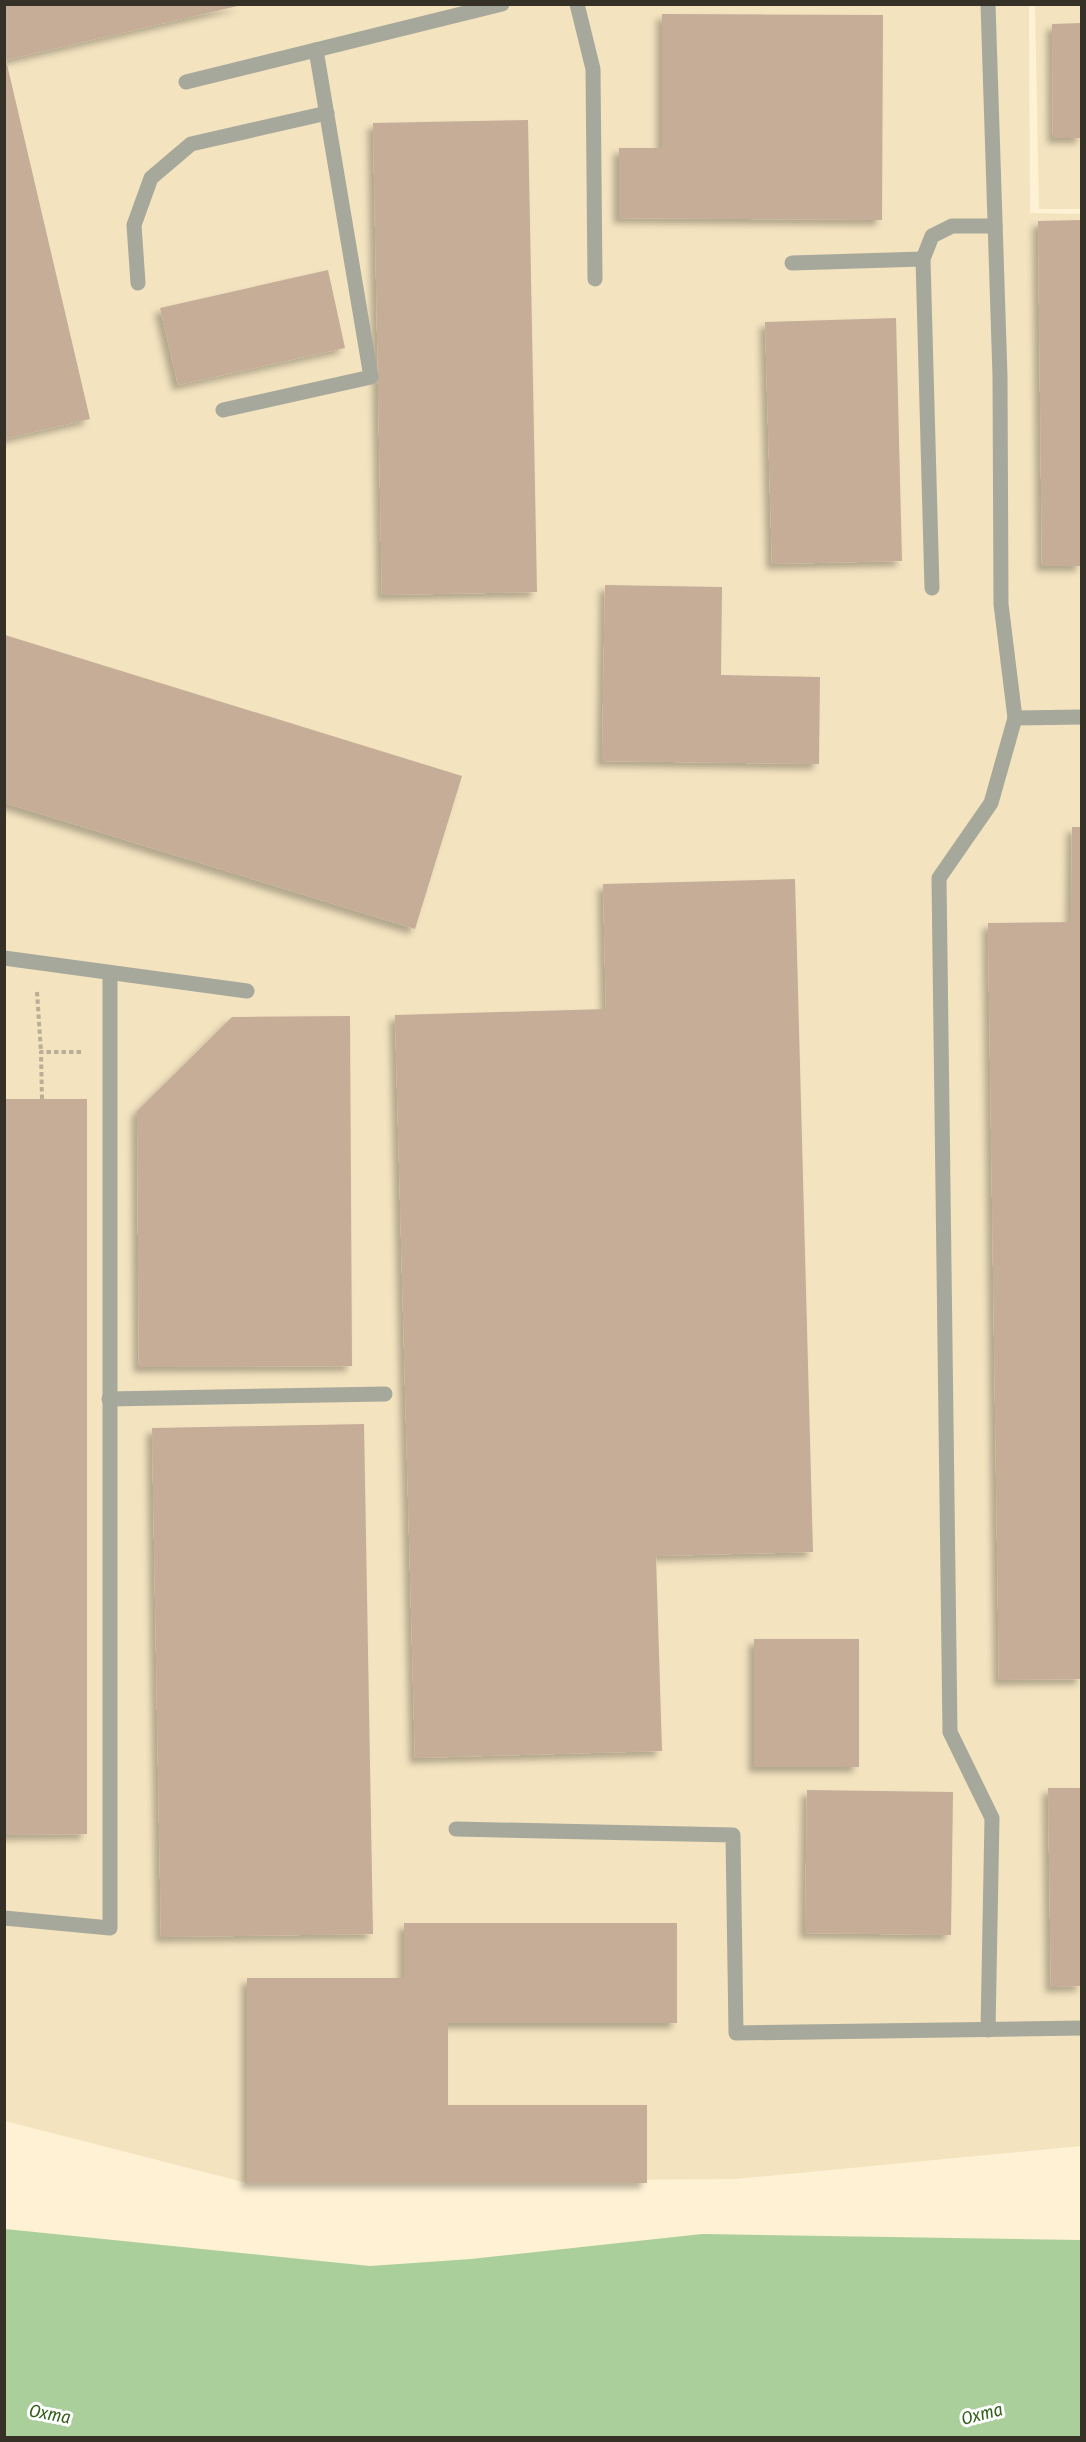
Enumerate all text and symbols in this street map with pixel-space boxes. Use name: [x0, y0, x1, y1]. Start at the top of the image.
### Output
water label: Охта: [959, 2398, 1005, 2430]
water label: Охта: [27, 2399, 73, 2429]

